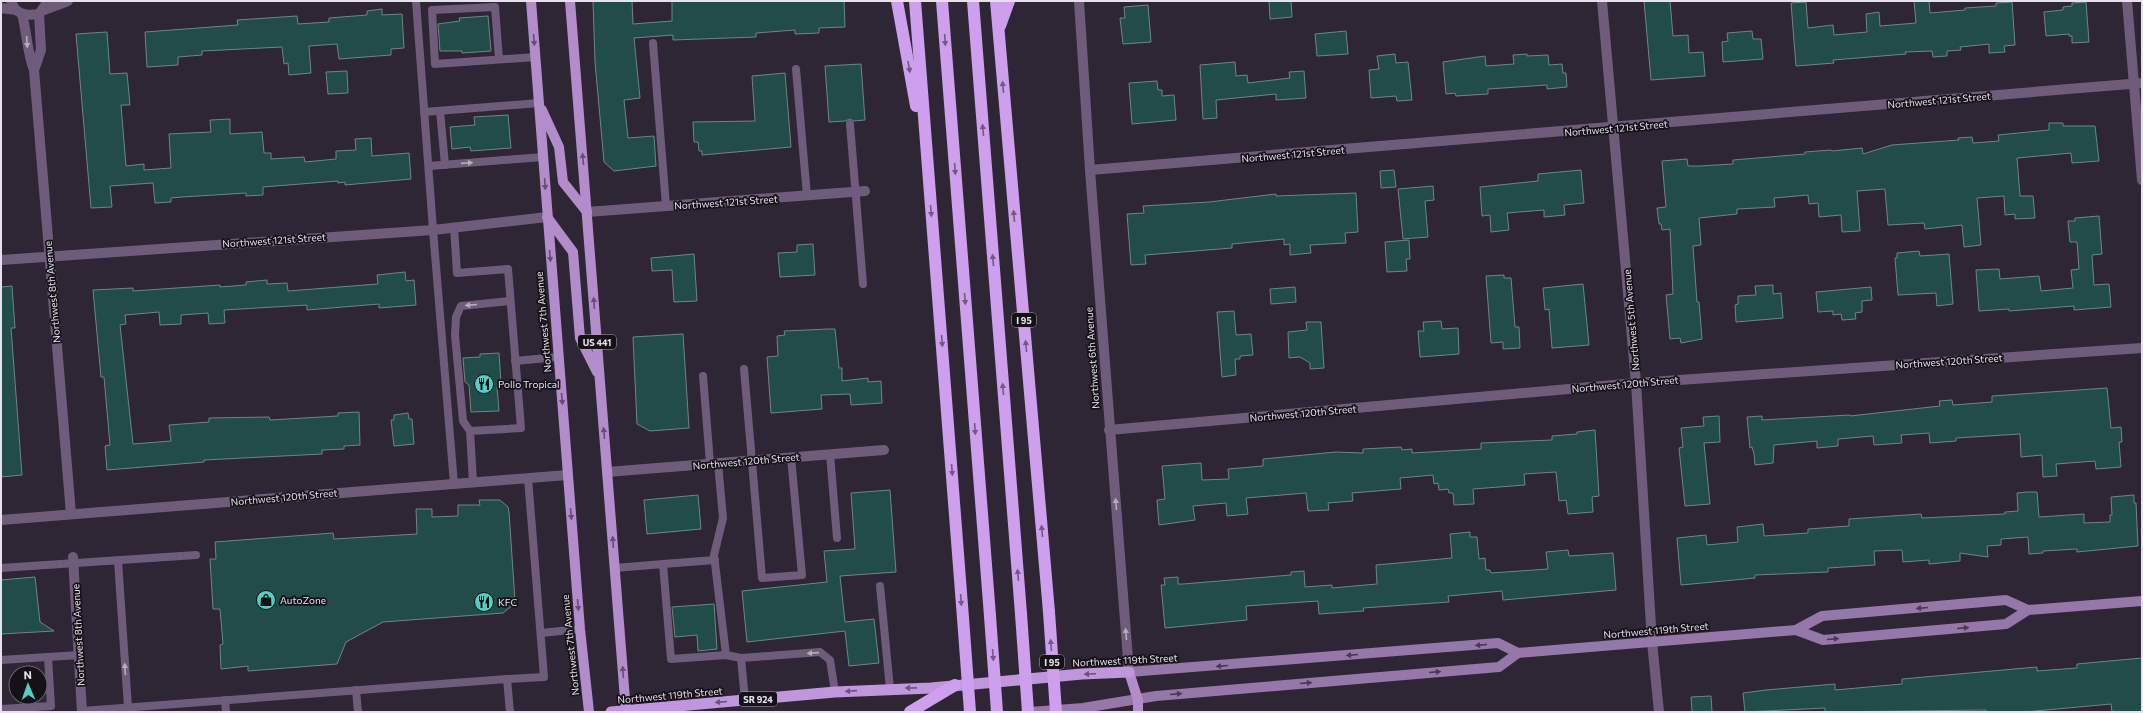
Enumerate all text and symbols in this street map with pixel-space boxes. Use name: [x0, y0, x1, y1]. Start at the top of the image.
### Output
one-way arrow: [531, 34, 538, 46]
one-way arrow: [941, 34, 948, 46]
one-way arrow: [24, 36, 31, 48]
one-way arrow: [906, 61, 912, 73]
one-way arrow: [1000, 81, 1007, 93]
street label: Northwest 121st Street: [1887, 90, 1991, 110]
street label: Northwest 121st Street: [1564, 118, 1668, 138]
one-way arrow: [979, 124, 986, 136]
street label: Northwest 121st Street: [1241, 144, 1345, 164]
one-way arrow: [579, 153, 586, 165]
one-way arrow: [461, 160, 473, 167]
one-way arrow: [952, 163, 958, 176]
one-way arrow: [541, 178, 548, 190]
street label: Northwest 121st Street: [674, 192, 778, 212]
one-way arrow: [928, 205, 935, 217]
one-way arrow: [1011, 210, 1018, 222]
street label: Northwest 121st Street: [222, 230, 326, 250]
street label: Northwest 8th Avenue: [42, 241, 62, 343]
one-way arrow: [547, 250, 554, 262]
one-way arrow: [990, 254, 997, 266]
street label: Northwest 5th Avenue: [1621, 269, 1641, 371]
street label: Northwest 7th Avenue: [533, 271, 553, 373]
one-way arrow: [962, 293, 969, 305]
one-way arrow: [591, 297, 598, 309]
one-way arrow: [465, 301, 477, 308]
street label: Northwest 6th Avenue: [1082, 307, 1102, 409]
road number: I 95: [1012, 313, 1036, 327]
road number: US 441: [578, 335, 616, 349]
one-way arrow: [938, 335, 945, 347]
one-way arrow: [1022, 340, 1029, 352]
street label: Northwest 120th Street: [1895, 351, 2003, 371]
restaurant icon: Pollo Tropical: [473, 373, 495, 395]
street label: Northwest 120th Street: [1571, 373, 1679, 395]
place label: Pollo Tropical: [498, 378, 560, 390]
one-way arrow: [1000, 383, 1007, 395]
one-way arrow: [558, 393, 565, 405]
street label: Northwest 120th Street: [1249, 402, 1357, 424]
one-way arrow: [972, 423, 979, 435]
one-way arrow: [601, 427, 608, 439]
street label: Northwest 120th Street: [692, 450, 800, 472]
one-way arrow: [948, 464, 955, 476]
street label: Northwest 120th Street: [230, 486, 338, 508]
one-way arrow: [1112, 498, 1119, 510]
one-way arrow: [567, 508, 574, 520]
one-way arrow: [1038, 525, 1045, 537]
one-way arrow: [609, 536, 616, 548]
one-way arrow: [1015, 569, 1022, 581]
street label: Northwest 8th Avenue: [69, 584, 87, 686]
shop icon: AutoZone: [255, 589, 277, 611]
restaurant icon: KFC: [473, 591, 495, 613]
place label: AutoZone: [280, 594, 326, 606]
street label: Northwest 7th Avenue: [559, 594, 581, 696]
one-way arrow: [958, 594, 965, 606]
place label: KFC: [498, 596, 517, 608]
one-way arrow: [574, 599, 581, 611]
one-way arrow: [1916, 604, 1928, 611]
street label: Northwest 119th Street: [1603, 619, 1709, 641]
one-way arrow: [1957, 624, 1969, 631]
one-way arrow: [1123, 628, 1129, 640]
one-way arrow: [1827, 636, 1839, 642]
one-way arrow: [1048, 638, 1054, 651]
one-way arrow: [1475, 641, 1487, 648]
one-way arrow: [807, 649, 819, 656]
one-way arrow: [989, 649, 996, 661]
street label: Northwest 119th Street: [1072, 651, 1178, 669]
one-way arrow: [1346, 652, 1358, 659]
road number: I 95: [1040, 655, 1064, 669]
one-way arrow: [122, 663, 129, 675]
one-way arrow: [1216, 663, 1228, 669]
north arrow: [8, 665, 48, 705]
one-way arrow: [619, 666, 626, 678]
text: N: [23, 668, 32, 681]
one-way arrow: [1429, 669, 1441, 676]
one-way arrow: [1083, 671, 1096, 677]
one-way arrow: [1300, 680, 1312, 687]
street label: Northwest 119th Street: [617, 684, 723, 706]
one-way arrow: [904, 685, 917, 691]
one-way arrow: [845, 688, 857, 695]
one-way arrow: [1170, 691, 1182, 698]
road number: SR 924: [739, 692, 777, 706]
one-way arrow: [715, 699, 727, 706]

